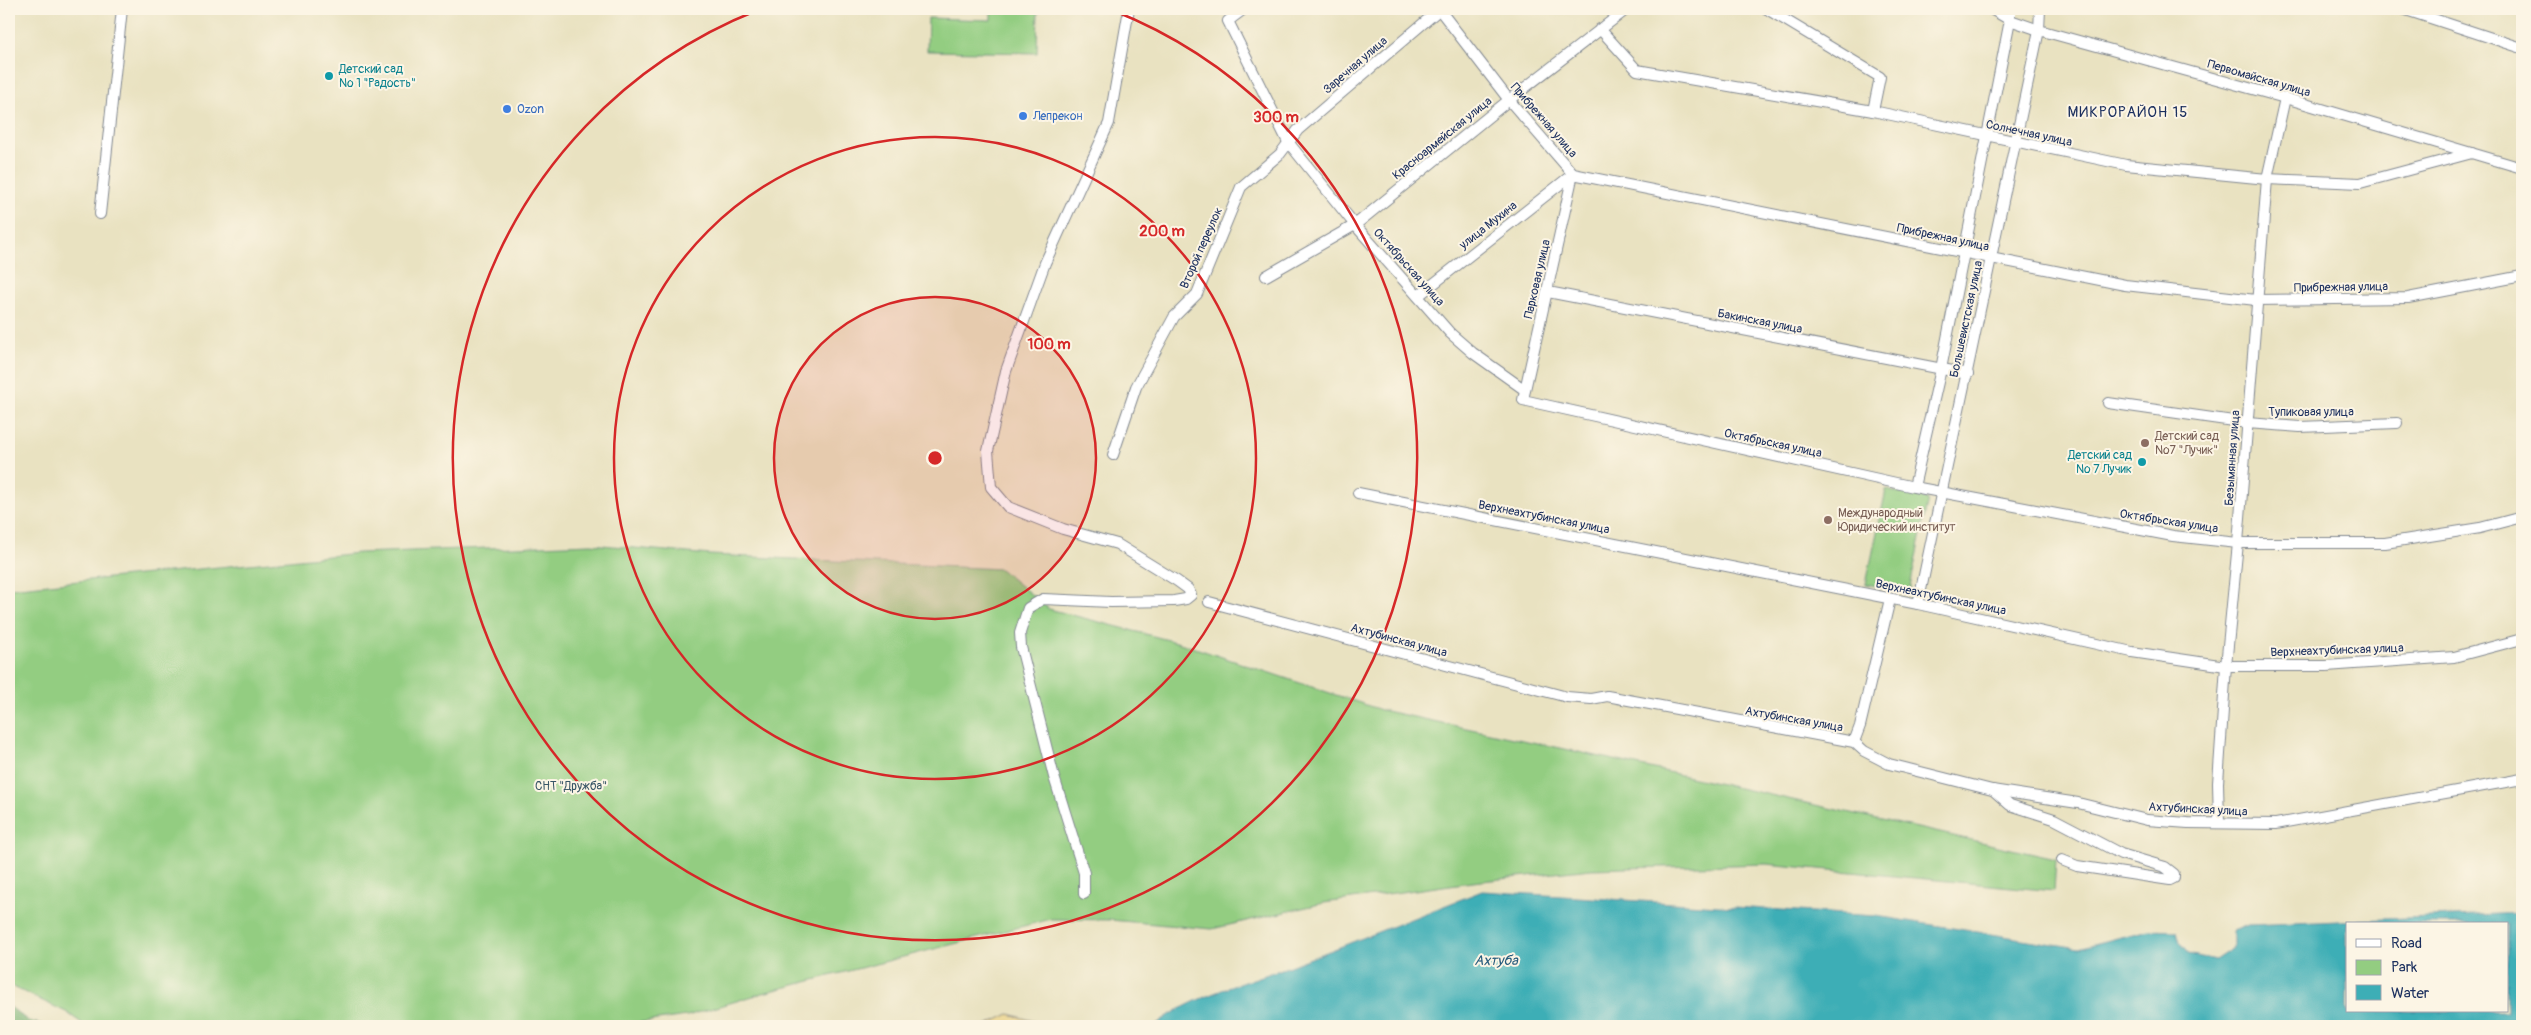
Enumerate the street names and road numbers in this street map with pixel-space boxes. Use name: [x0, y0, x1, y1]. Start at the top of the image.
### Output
street label: Заречная улица: [1320, 33, 1391, 97]
street label: Первомайская улица: [2206, 57, 2312, 100]
street label: Прибрежная улица: [1507, 80, 1580, 161]
street label: Красноармейская улица: [1390, 93, 1495, 183]
street label: Солнечная улица: [1984, 117, 2074, 150]
street label: улица Мухина: [1456, 198, 1520, 253]
street label: Второй переулок: [1177, 205, 1226, 291]
street label: Прибрежная улица: [1895, 220, 1991, 255]
street label: Октябрьская улица: [1370, 225, 1448, 310]
street label: Парковая улица: [1521, 238, 1554, 320]
street label: Большевистская улица: [1947, 259, 1986, 379]
street label: Прибрежная улица: [2294, 279, 2389, 296]
street label: Бакинская улица: [1716, 306, 1804, 337]
street label: Тупиковая улица: [2268, 405, 2354, 420]
street label: Безымянная улица: [2222, 409, 2243, 506]
street label: Октябрьская улица: [1723, 426, 1824, 461]
street label: Верхнеахтубинская улица: [1477, 497, 1611, 538]
street label: Октябрьская улица: [2119, 506, 2220, 537]
street label: Верхнеахтубинская улица: [1874, 576, 2008, 619]
street label: Ахтубинская улица: [1349, 620, 1449, 661]
street label: Верхнеахтубинская улица: [2270, 641, 2404, 660]
street label: Ахтубинская улица: [1744, 703, 1844, 736]
street label: Ахтубинская улица: [2148, 799, 2248, 820]

